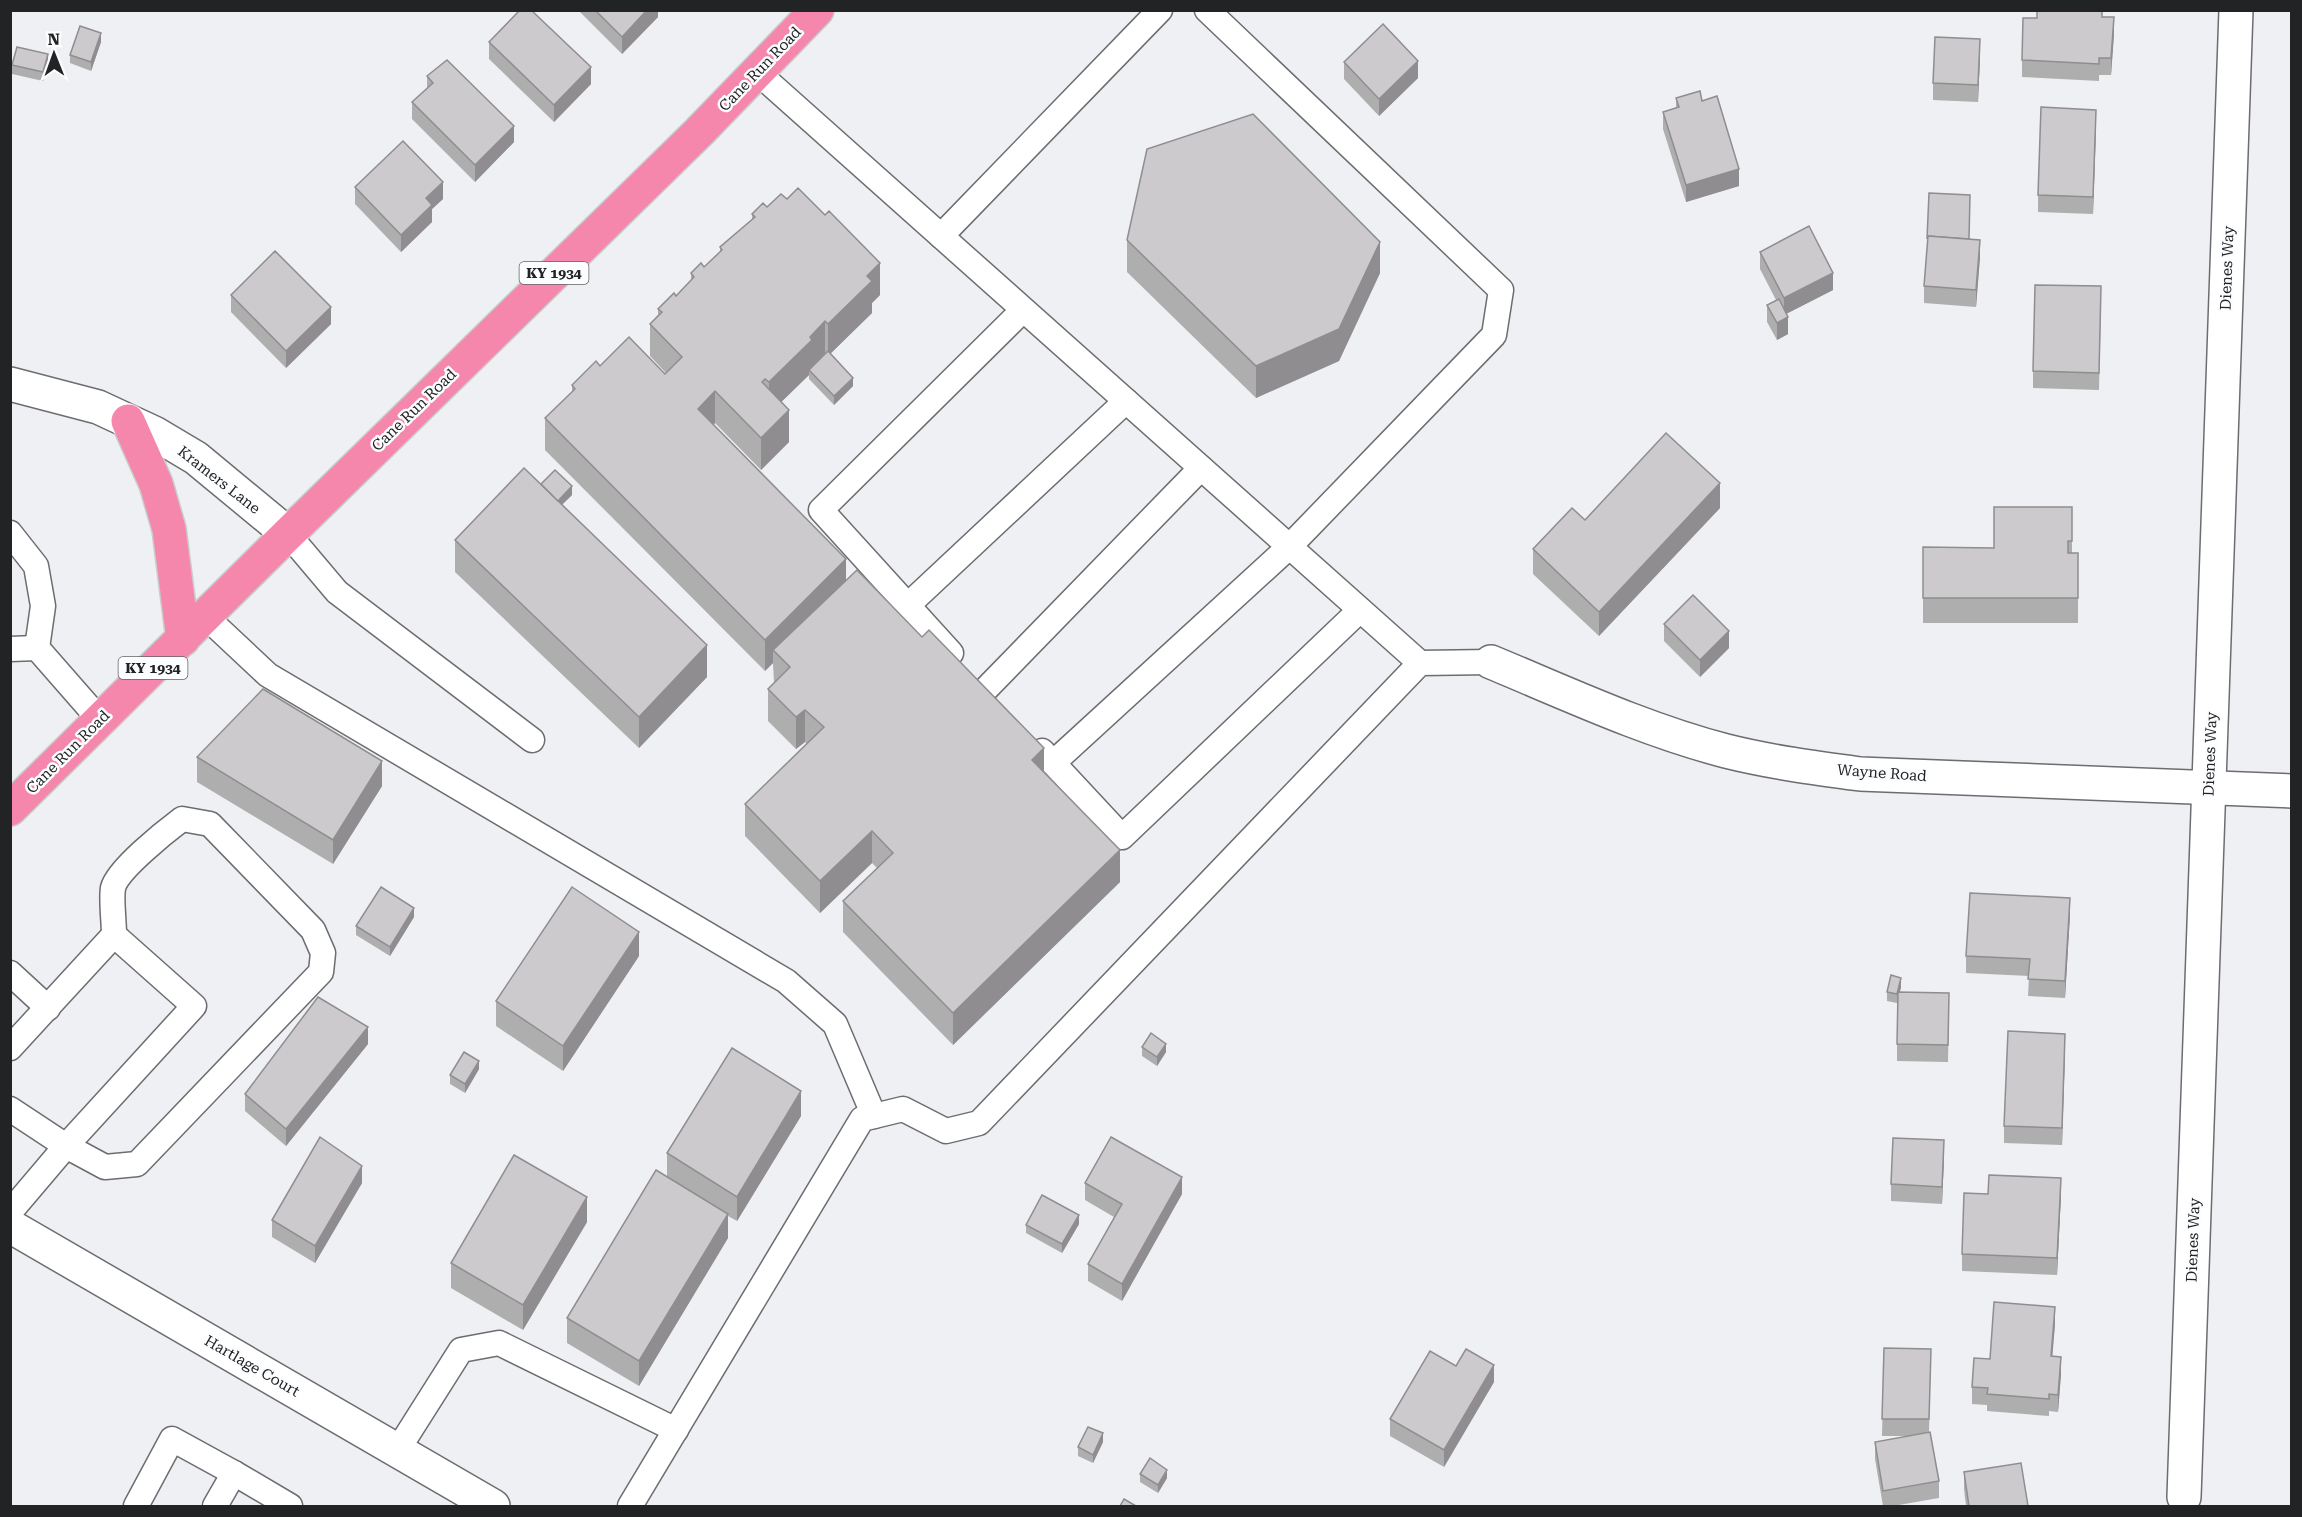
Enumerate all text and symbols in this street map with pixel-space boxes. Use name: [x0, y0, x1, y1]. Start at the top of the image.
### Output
street label: Cane Run Road: [715, 23, 805, 115]
north arrow: [24, 24, 84, 84]
text: N: [47, 30, 60, 49]
street label: Dienes Way: [2217, 225, 2237, 311]
road number: KY 1934: [520, 262, 588, 284]
street label: Cane Run Road: [368, 365, 460, 455]
street label: Kramers Lane: [174, 442, 264, 518]
road number: KY 1934: [118, 657, 188, 679]
street label: Cane Run Road: [23, 706, 114, 797]
street label: Dienes Way: [2200, 711, 2220, 797]
street label: Wayne Road: [1837, 761, 1928, 785]
street label: Dienes Way: [2183, 1197, 2203, 1283]
street label: Hartlage Court: [201, 1332, 303, 1401]

